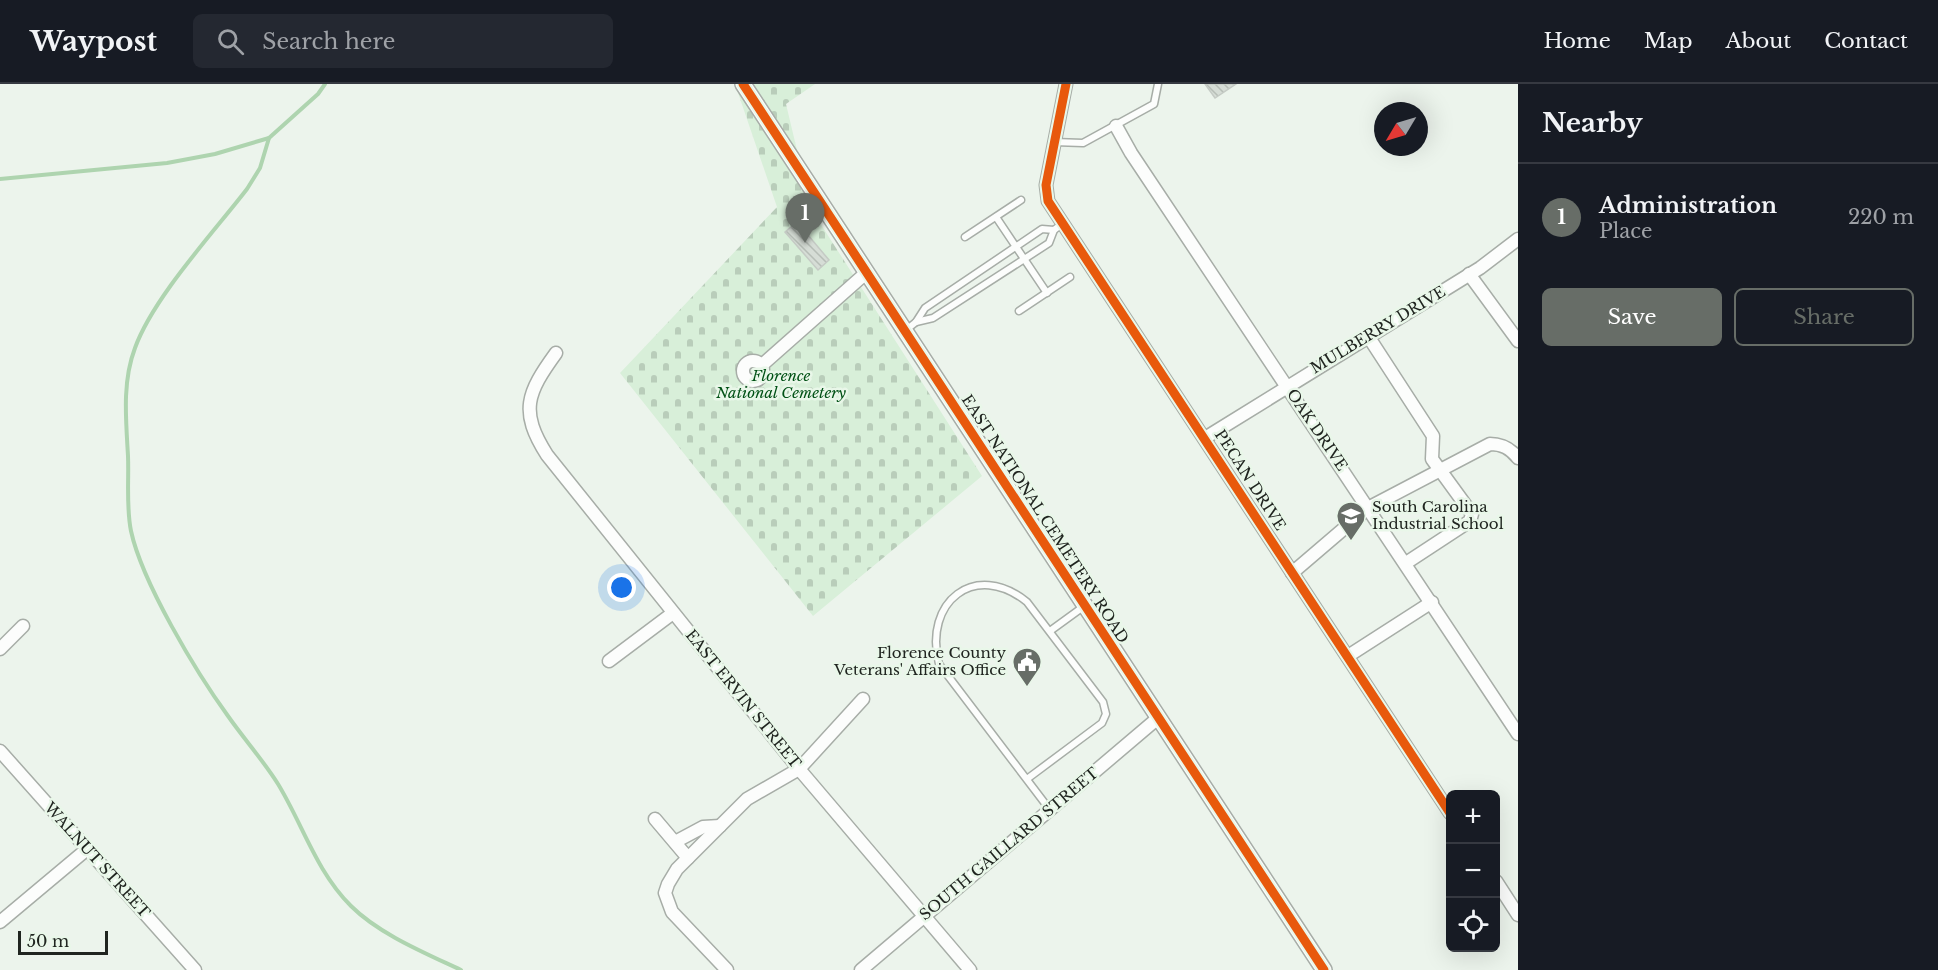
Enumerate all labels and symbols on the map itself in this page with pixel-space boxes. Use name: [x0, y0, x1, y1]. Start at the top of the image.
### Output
north arrow: [1374, 102, 1428, 156]
pin: 1: [786, 194, 824, 243]
street label: MULBERRY DRIVE: [1307, 282, 1449, 377]
park label: Florence National Cemetery: [715, 366, 846, 402]
street label: OAK DRIVE: [1283, 385, 1352, 474]
street label: EAST NATIONAL CEMETERY ROAD: [958, 391, 1133, 647]
street label: PECAN DRIVE: [1211, 426, 1290, 534]
place label: South Carolina Industrial School: [1372, 497, 1504, 533]
school or university icon: South Carolina Industrial School: [1335, 500, 1367, 542]
your location: [607, 573, 636, 602]
street label: EAST ERVIN STREET: [682, 625, 805, 772]
place label: Florence County Veterans' Affairs Office: [833, 643, 1006, 679]
public building icon: Florence County Veterans' Affairs Office: [1011, 646, 1043, 688]
street label: SOUTH GAILLARD STREET: [915, 763, 1102, 924]
street label: WALNUT STREET: [40, 797, 154, 921]
scale bar: [18, 928, 108, 956]

